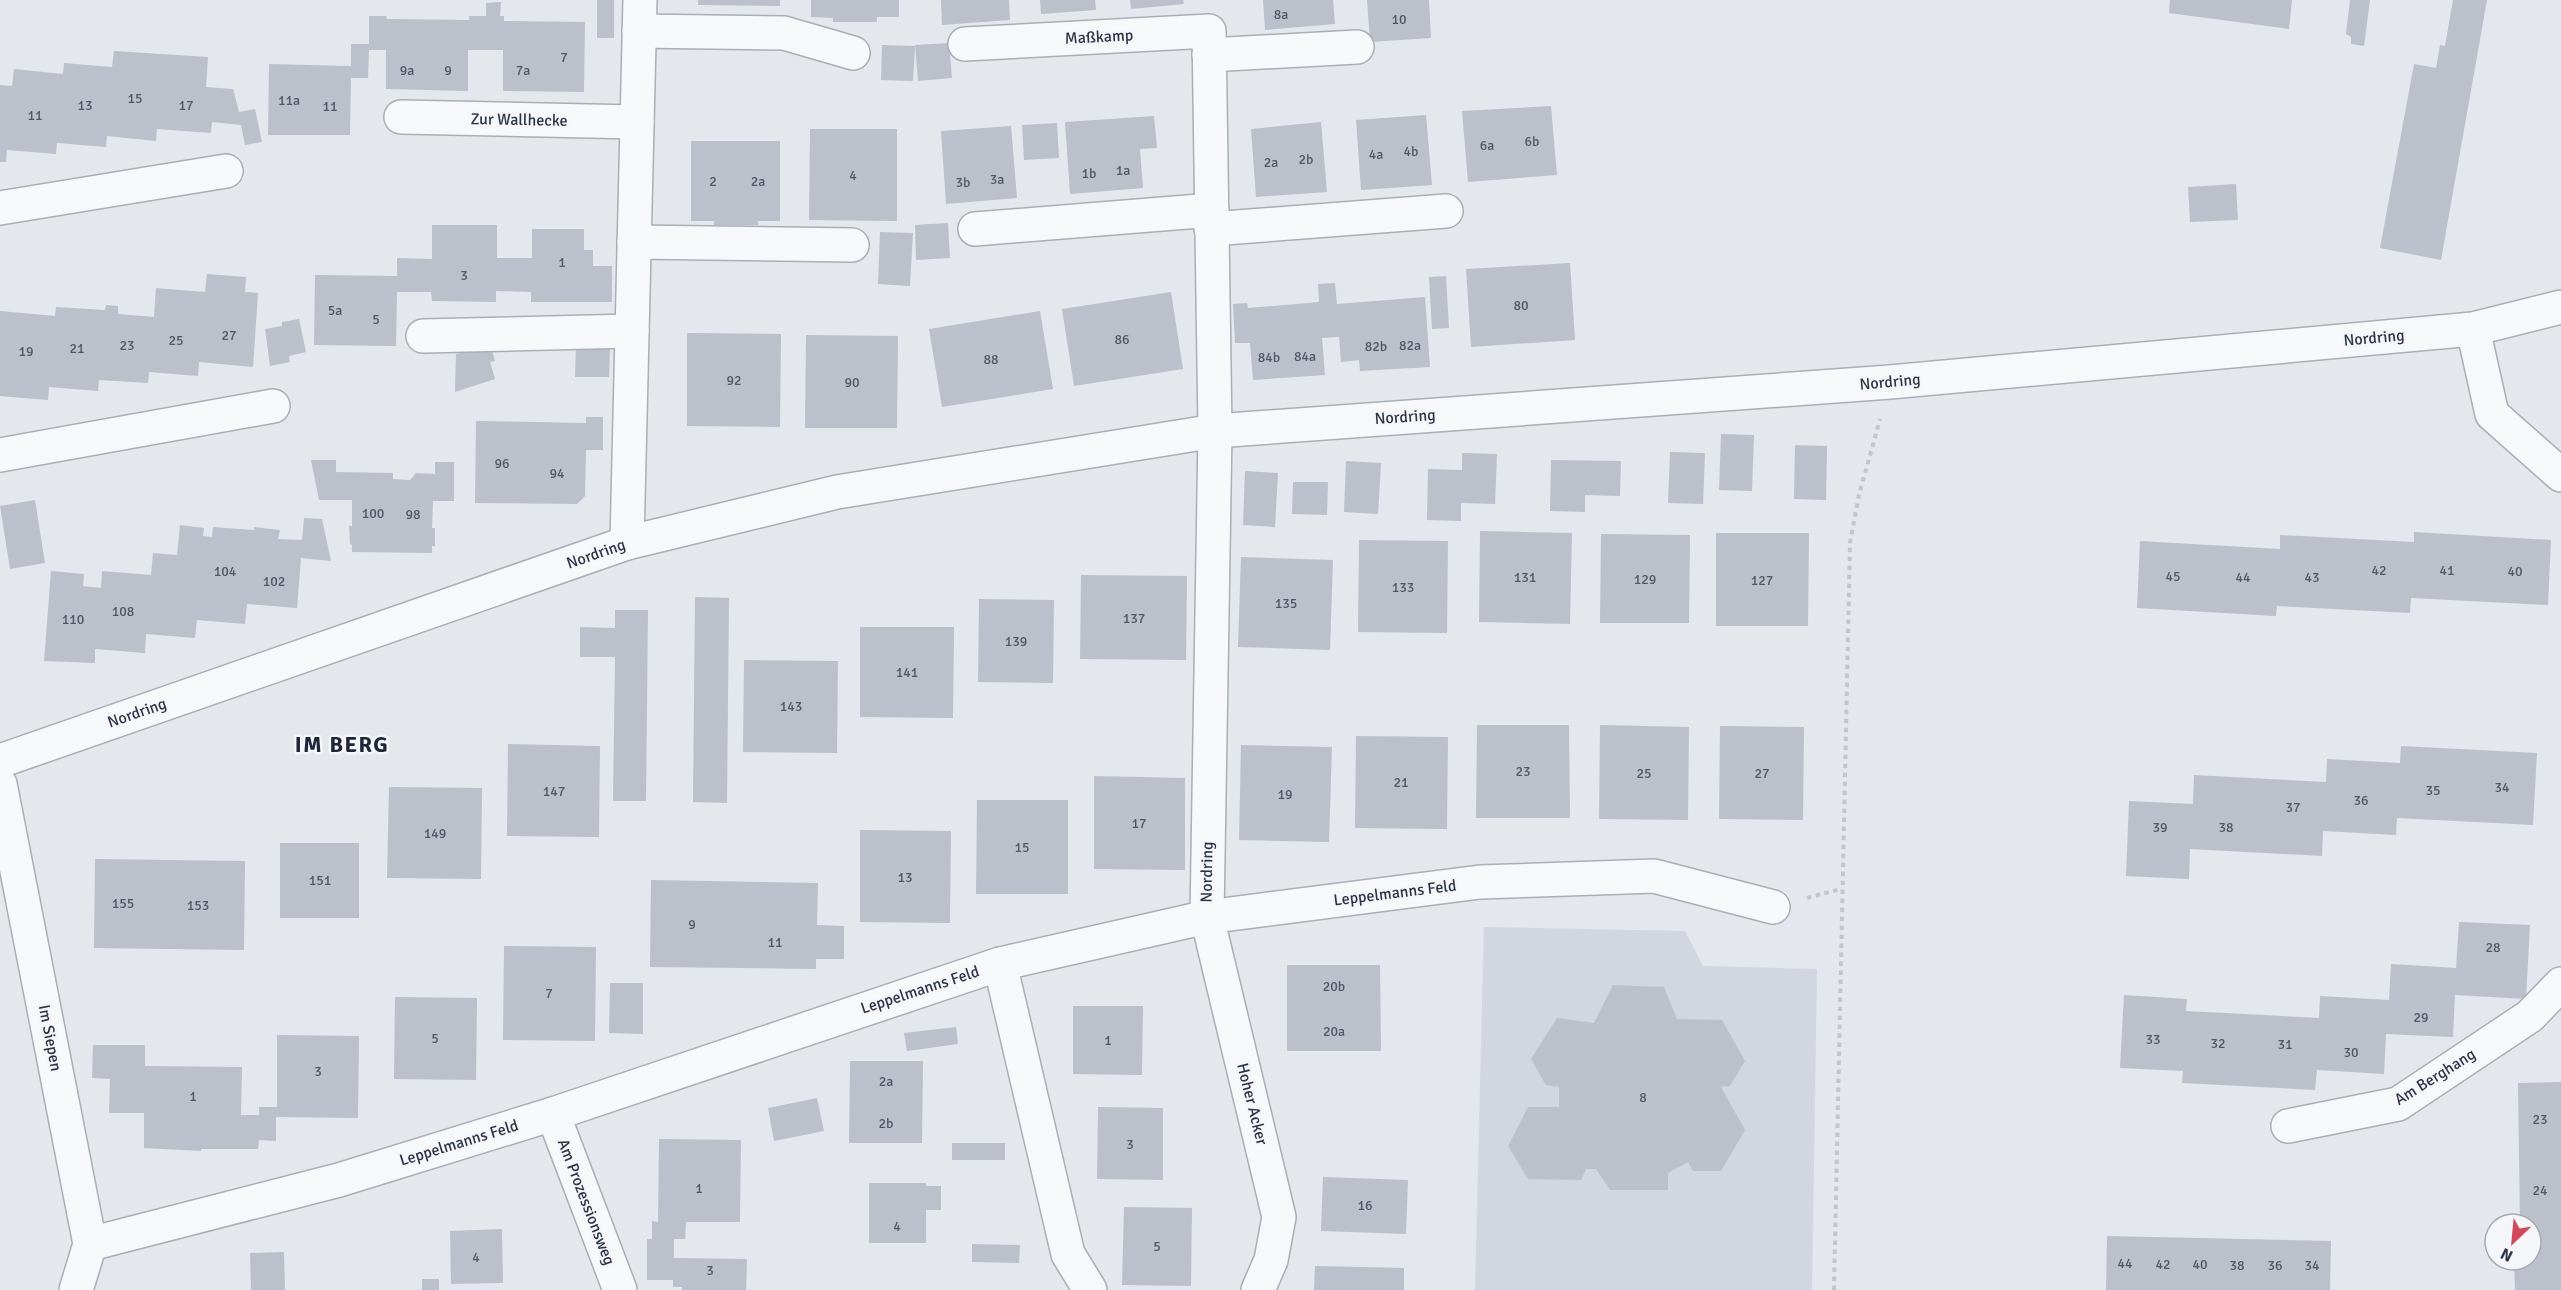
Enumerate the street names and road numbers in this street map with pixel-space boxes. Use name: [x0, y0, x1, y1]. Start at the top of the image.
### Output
street label: Maßkamp: [1064, 25, 1134, 49]
street label: Zur Wallhecke: [470, 109, 568, 131]
street label: Nordring: [2343, 325, 2405, 351]
street label: Nordring: [1859, 369, 1921, 395]
street label: Nordring: [1374, 405, 1436, 429]
street label: Nordring: [564, 535, 628, 573]
street label: Nordring: [105, 694, 169, 732]
street label: Nordring: [1196, 841, 1218, 903]
street label: Leppelmanns Feld: [1333, 876, 1457, 910]
street label: Leppelmanns Feld: [858, 961, 982, 1019]
street label: Im Siepen: [34, 1003, 66, 1073]
street label: Am Berghang: [2391, 1044, 2479, 1110]
street label: Hoher Acker: [1232, 1061, 1272, 1147]
street label: Leppelmanns Feld: [397, 1115, 521, 1171]
street label: Am Prozessionsweg: [553, 1136, 619, 1268]

